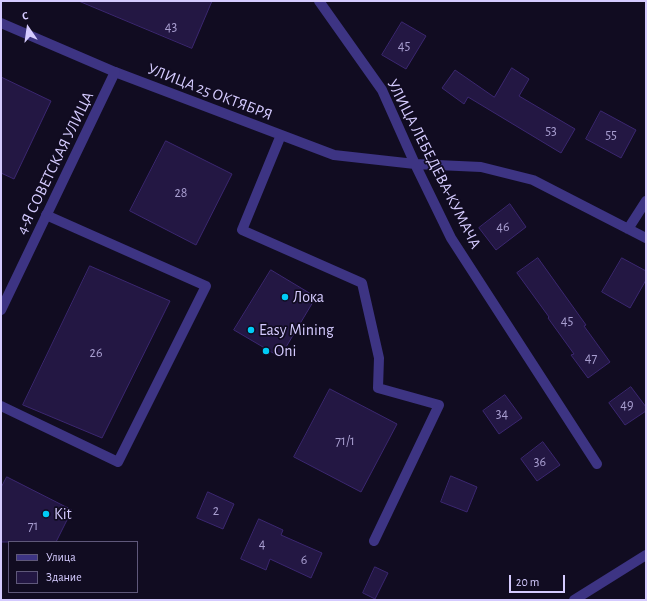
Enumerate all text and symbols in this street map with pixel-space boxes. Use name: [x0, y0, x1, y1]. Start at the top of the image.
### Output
north arrow: [8, 8, 48, 48]
text: С: [21, 10, 29, 22]
house number: 43: [165, 19, 177, 35]
house number: 45: [398, 38, 410, 54]
street label: УЛИЦА 25 ОКТЯБРЯ: [145, 59, 275, 125]
street label: УЛИЦА ЛЕБЕДЕВА-КУМАЧА: [383, 76, 485, 252]
street label: 4-Я СОВЕТСКАЯ УЛИЦА: [12, 88, 98, 238]
house number: 53: [545, 123, 557, 139]
house number: 55: [605, 127, 617, 143]
house number: 28: [174, 185, 188, 201]
house number: 46: [496, 219, 510, 235]
place label: Лока: [293, 287, 324, 307]
marker: Лока: [280, 292, 290, 302]
house number: 45: [561, 313, 573, 329]
place label: Easy Mining: [259, 320, 334, 340]
marker: Easy Mining: [246, 325, 256, 335]
place label: Oni: [274, 341, 296, 361]
house number: 26: [90, 345, 102, 361]
marker: Oni: [261, 346, 271, 356]
house number: 47: [585, 350, 597, 366]
house number: 49: [620, 397, 634, 413]
house number: 34: [496, 406, 508, 422]
house number: 71/1: [335, 433, 355, 449]
house number: 36: [534, 454, 546, 470]
house number: 2: [213, 503, 219, 519]
place label: Kit: [54, 504, 72, 524]
marker: Kit: [41, 509, 51, 519]
house number: 71: [28, 518, 38, 534]
house number: 4: [259, 536, 265, 552]
legend: [8, 541, 138, 593]
text: Улица: [46, 551, 76, 563]
house number: 6: [301, 552, 307, 568]
scale bar: [511, 567, 567, 593]
text: Здание: [46, 571, 82, 583]
text: 20 m: [516, 576, 539, 588]

